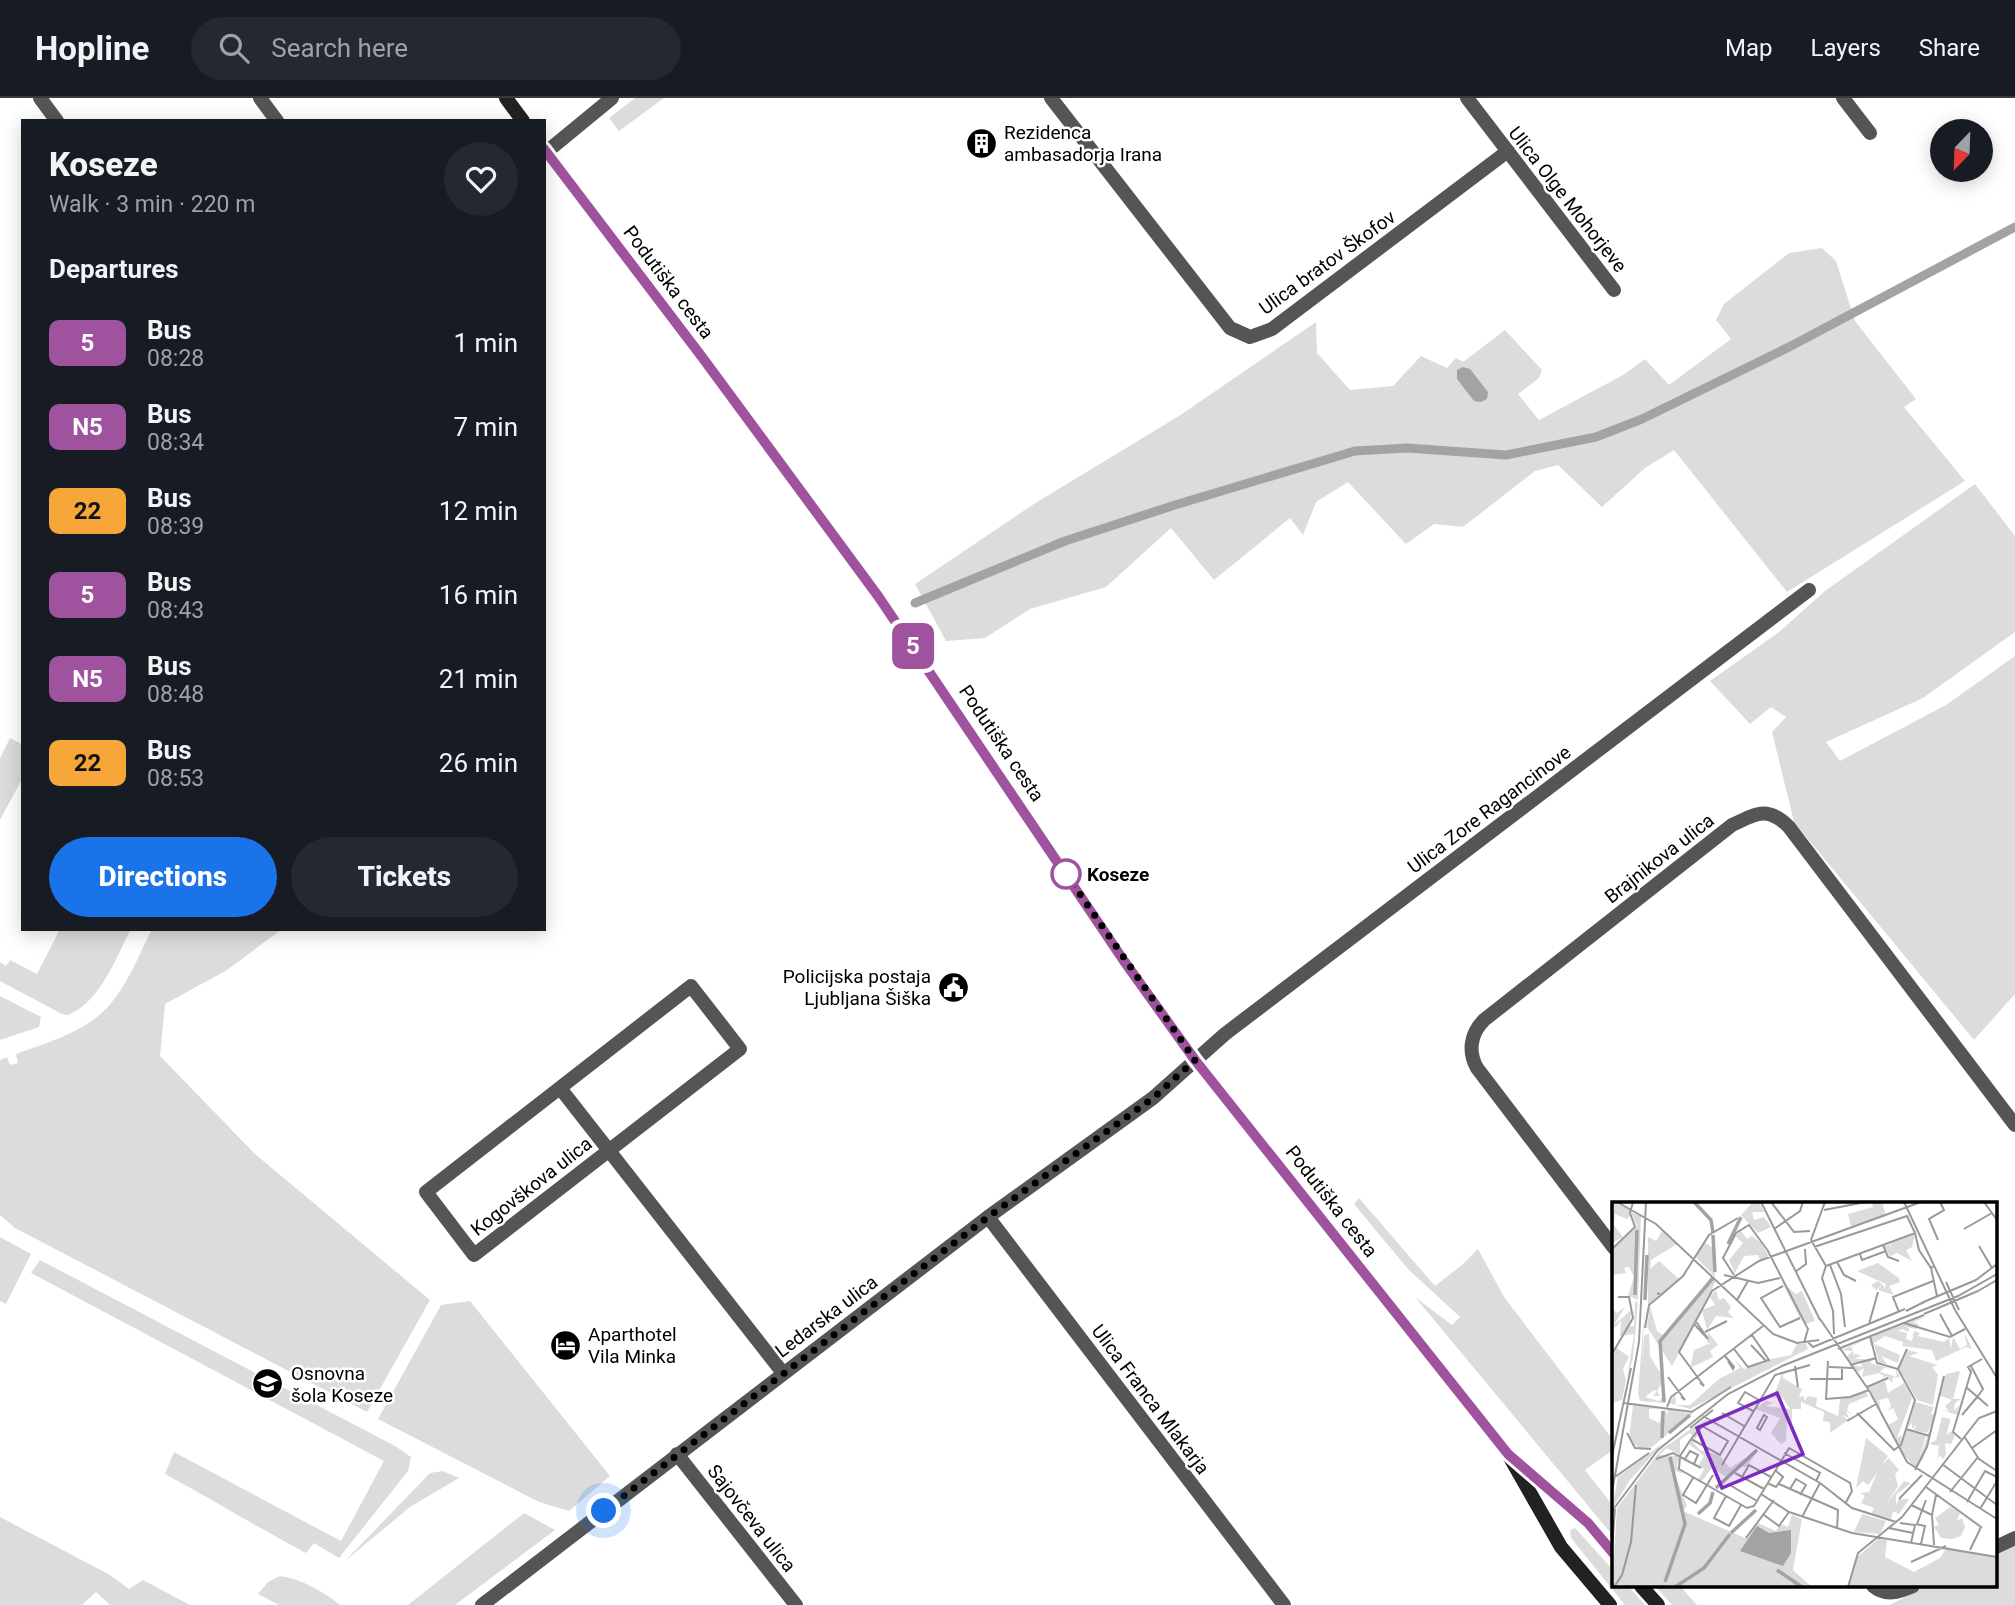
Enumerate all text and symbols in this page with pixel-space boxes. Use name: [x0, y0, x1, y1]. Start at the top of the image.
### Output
search box: [191, 17, 681, 80]
text: Hopline: [35, 29, 149, 68]
icon: search: [215, 29, 253, 67]
text: Search here: [271, 33, 408, 63]
text: Map: [1725, 34, 1773, 62]
text: Layers: [1811, 34, 1881, 62]
text: Share: [1919, 34, 1980, 62]
north arrow: [1930, 119, 1993, 182]
map controls: [1930, 119, 1993, 182]
place label: Rezidenca ambasadorja Irana: [1004, 121, 1162, 166]
street label: Ulica Olge Mohorjeve: [1504, 122, 1632, 277]
building icon: Rezidenca ambasadorja Irana: [964, 126, 998, 160]
button: heart: [444, 142, 518, 216]
text: Koseze: [49, 145, 158, 184]
text: Walk · 3 min · 220 m: [49, 191, 255, 218]
street label: Ulica bratov Škofov: [1255, 205, 1400, 319]
street label: Podutiška cesta: [619, 221, 719, 343]
text: Departures: [49, 254, 179, 284]
text: Bus: [147, 315, 192, 345]
text: 1 min: [453, 328, 518, 358]
text: 5: [81, 329, 94, 357]
text: 08:28: [147, 345, 204, 372]
text: Bus: [147, 399, 192, 429]
text: 7 min: [453, 412, 518, 442]
text: N5: [72, 413, 103, 441]
text: 08:34: [147, 429, 204, 456]
text: Bus: [147, 483, 192, 513]
text: 12 min: [439, 496, 518, 526]
text: 22: [74, 497, 101, 525]
text: 08:39: [147, 513, 204, 540]
text: Bus: [147, 567, 192, 597]
text: 16 min: [439, 580, 518, 610]
text: 5: [81, 581, 94, 609]
text: 08:43: [147, 597, 204, 624]
line badge: 5: [890, 623, 936, 669]
text: 5: [906, 632, 920, 660]
text: Bus: [147, 651, 192, 681]
text: 21 min: [439, 664, 518, 694]
text: N5: [72, 665, 103, 693]
text: 08:48: [147, 681, 204, 708]
street label: Podutiška cesta: [954, 681, 1049, 806]
text: Bus: [147, 735, 192, 765]
street label: Ulica Zore Ragancinove: [1403, 741, 1575, 878]
text: 26 min: [439, 748, 518, 778]
text: 22: [74, 749, 101, 777]
text: 08:53: [147, 765, 204, 792]
street label: Brajnikova ulica: [1600, 809, 1719, 908]
button: Directions: [49, 837, 277, 917]
button: Tickets: [291, 837, 518, 917]
marker: Koseze: [1051, 859, 1081, 889]
place label: Koseze: [1087, 863, 1149, 886]
place label: Policijska postaja Ljubljana Šiška: [783, 965, 931, 1010]
public building icon: Policijska postaja Ljubljana Šiška: [937, 970, 971, 1004]
street label: Kogovškova ulica: [466, 1132, 596, 1241]
street label: Podutiška cesta: [1281, 1141, 1382, 1262]
inset map: [1612, 1202, 1997, 1588]
street label: Ledarska ulica: [771, 1270, 882, 1362]
street label: Ulica Franca Mlakarja: [1087, 1320, 1214, 1479]
place label: Aparthotel Vila Minka: [588, 1323, 677, 1368]
hotel icon: Aparthotel Vila Minka: [548, 1328, 582, 1362]
place label: Osnovna šola Koseze: [291, 1362, 393, 1407]
school or university icon: Osnovna šola Koseze: [251, 1367, 285, 1401]
street label: Sajovčeva ulica: [703, 1460, 801, 1577]
your location: [586, 1493, 621, 1528]

